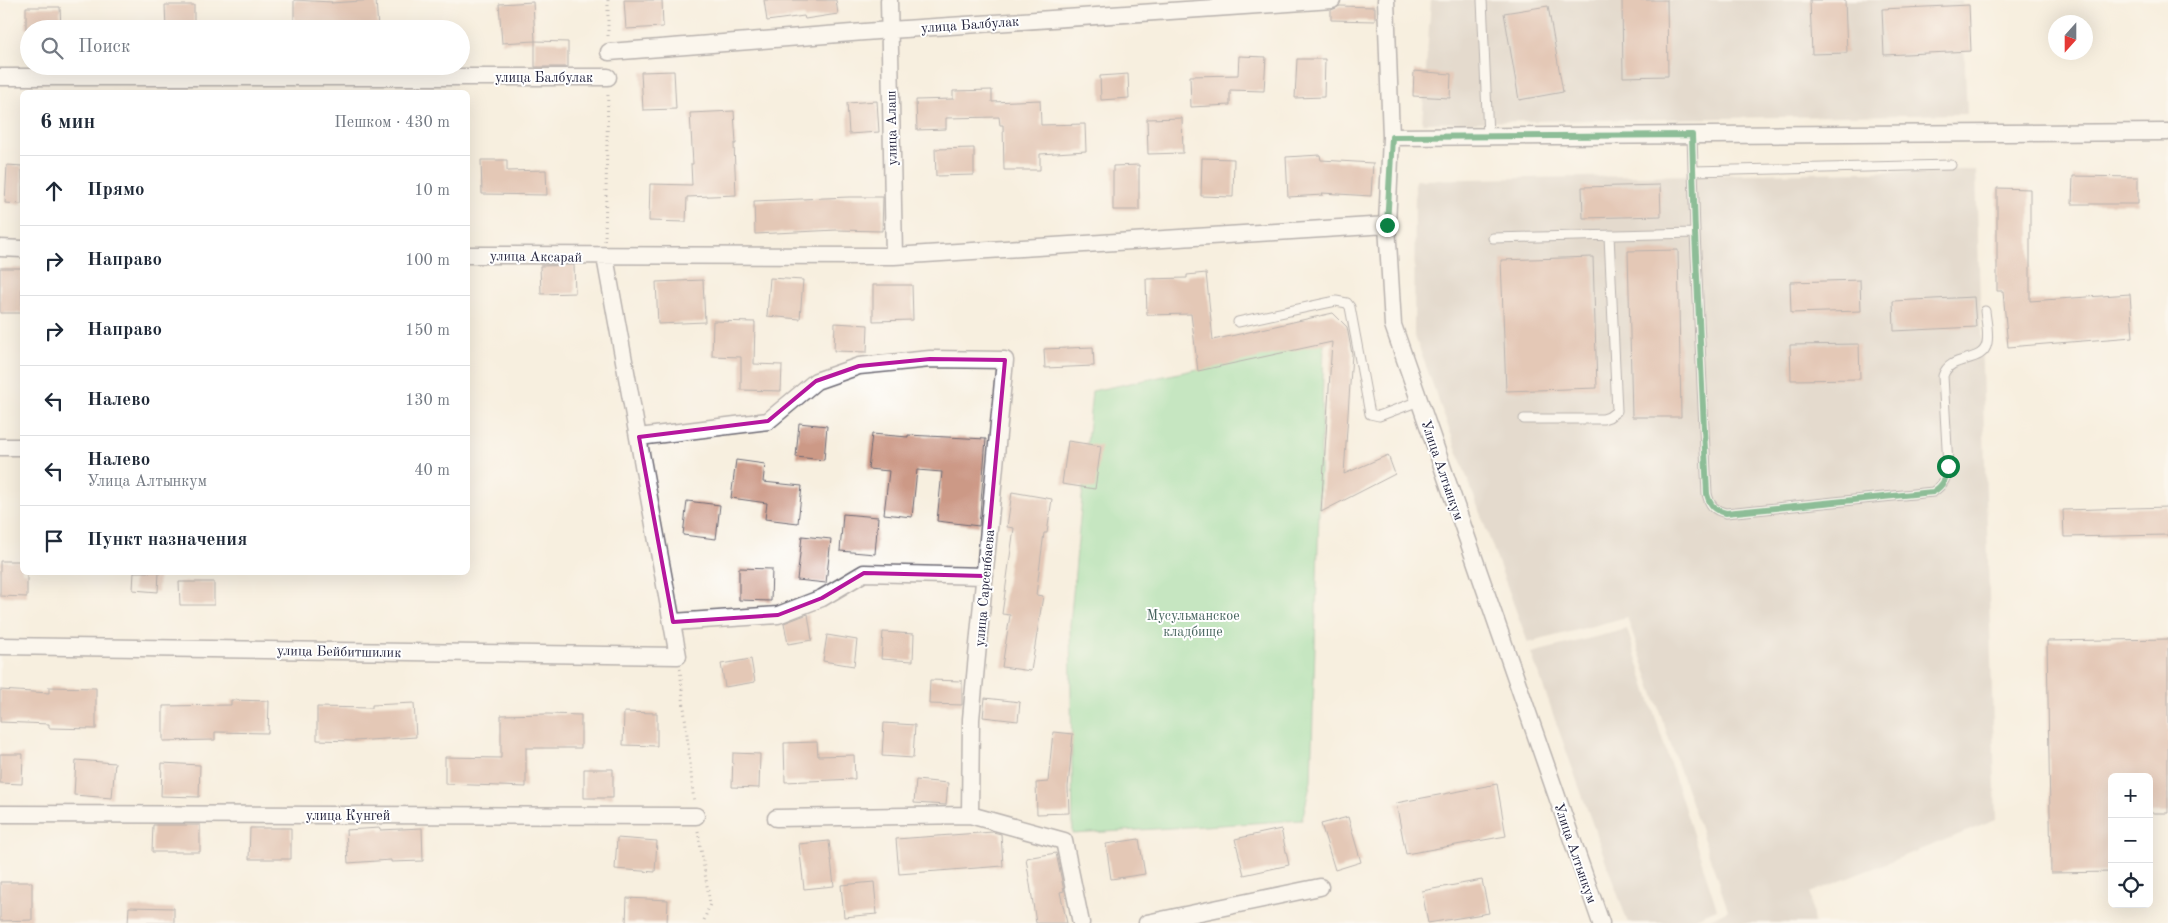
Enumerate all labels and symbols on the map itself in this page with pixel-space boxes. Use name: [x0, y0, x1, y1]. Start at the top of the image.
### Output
street label: улица Балбулак: [921, 15, 1020, 35]
north arrow: [2048, 15, 2093, 60]
street label: улица Балбулак: [495, 71, 593, 85]
street label: улица Алаш: [884, 90, 900, 166]
route end: [1376, 214, 1399, 237]
street label: улица Аксарай: [490, 249, 582, 265]
street label: Улица Алтынкум: [1418, 418, 1466, 522]
route start: [1937, 455, 1960, 478]
street label: улица Сарсенбаева: [973, 529, 997, 647]
park label: Мусульманское кладбище: [1146, 609, 1240, 639]
street label: улица Бейбитшилик: [277, 644, 401, 660]
street label: Улица Алтынкум: [1551, 801, 1599, 905]
street label: улица Кунгей: [306, 809, 390, 823]

